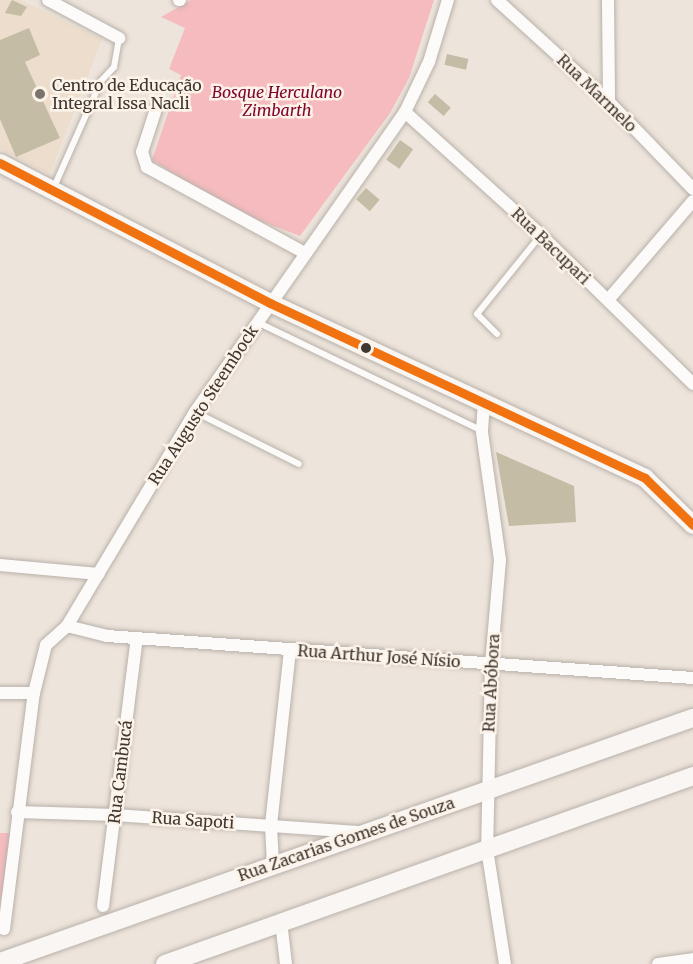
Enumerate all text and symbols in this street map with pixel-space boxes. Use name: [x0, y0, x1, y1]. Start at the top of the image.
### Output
street label: Rua Marmelo: [553, 50, 641, 136]
place label: Centro de Educação Integral Issa Nacli: [52, 75, 202, 113]
park label: Bosque Herculano Zimbarth: [212, 82, 342, 120]
marker: Centro de Educação Integral Issa Nacli: [33, 87, 47, 101]
street label: Rua Bacupari: [508, 204, 594, 288]
street label: Rua Augusto Steembock: [144, 322, 262, 488]
unlabelled marker: [360, 342, 372, 354]
street label: Rua Abóbora: [479, 633, 503, 733]
street label: Rua Arthur José Nísio: [297, 641, 461, 671]
street label: Rua Cambucá: [104, 719, 136, 825]
street label: Rua Zacarias Gomes de Souza: [235, 793, 457, 885]
street label: Rua Sapoti: [151, 808, 235, 832]

